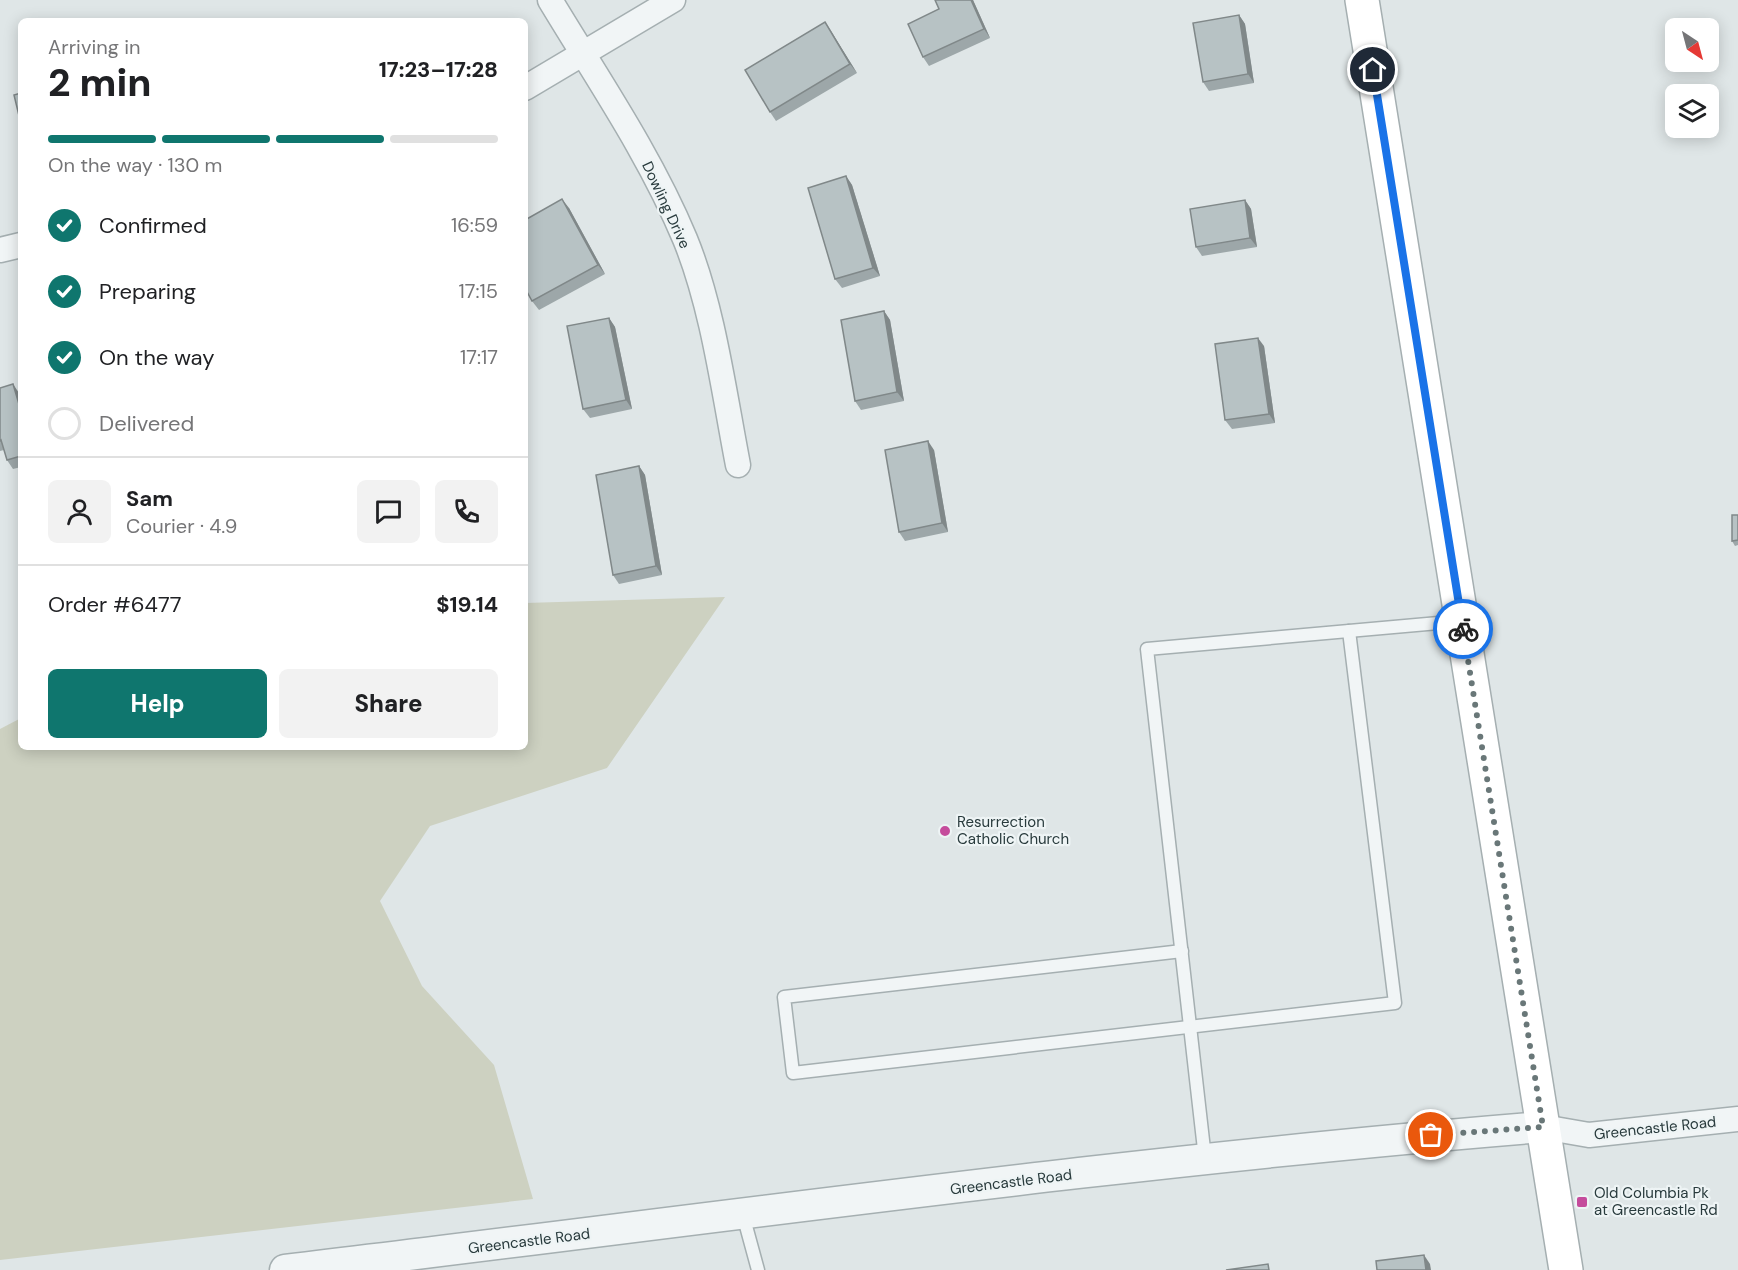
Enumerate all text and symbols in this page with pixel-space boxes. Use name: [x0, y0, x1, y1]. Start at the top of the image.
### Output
north arrow: [1665, 18, 1719, 72]
map controls: [1665, 18, 1719, 138]
text: Arriving in: [48, 34, 140, 60]
pin: [1347, 44, 1398, 95]
icon: home: [1356, 53, 1389, 86]
text: 17:23–17:28: [379, 55, 498, 84]
text: 2 min: [48, 57, 152, 108]
button: layers: [1665, 84, 1719, 138]
text: On the way · 130 m: [48, 152, 222, 178]
street label: Dowling Drive: [637, 158, 695, 252]
icon: check: [48, 209, 81, 242]
text: Confirmed: [99, 211, 207, 240]
text: 16:59: [451, 212, 498, 238]
icon: check: [48, 275, 81, 308]
text: Preparing: [99, 277, 196, 306]
text: 17:15: [459, 278, 498, 304]
icon: check: [48, 341, 81, 374]
text: On the way: [99, 343, 214, 372]
text: 17:17: [460, 344, 498, 370]
text: Delivered: [99, 409, 194, 438]
button: person: [48, 480, 111, 543]
button: chat: [357, 480, 420, 543]
button: phone: [435, 480, 498, 543]
text: Sam: [126, 484, 173, 513]
text: Courier · 4.9: [126, 513, 237, 539]
text: Order #6477: [48, 590, 181, 619]
text: $19.14: [436, 590, 498, 619]
courier: [1433, 599, 1493, 659]
icon: bike: [1447, 613, 1480, 646]
button: Help: [48, 669, 267, 738]
button: Share: [279, 669, 498, 738]
place label: Resurrection Catholic Church: [957, 812, 1069, 849]
marker: Resurrection Catholic Church: [938, 824, 952, 838]
pin: [1405, 1109, 1456, 1160]
street label: Greencastle Road: [1593, 1112, 1717, 1144]
icon: bag: [1414, 1118, 1447, 1151]
street label: Greencastle Road: [949, 1165, 1073, 1199]
place label: Old Columbia Pk at Greencastle Rd: [1594, 1183, 1718, 1220]
marker: Old Columbia Pk at Greencastle Rd: [1575, 1195, 1589, 1209]
street label: Greencastle Road: [467, 1224, 591, 1258]

